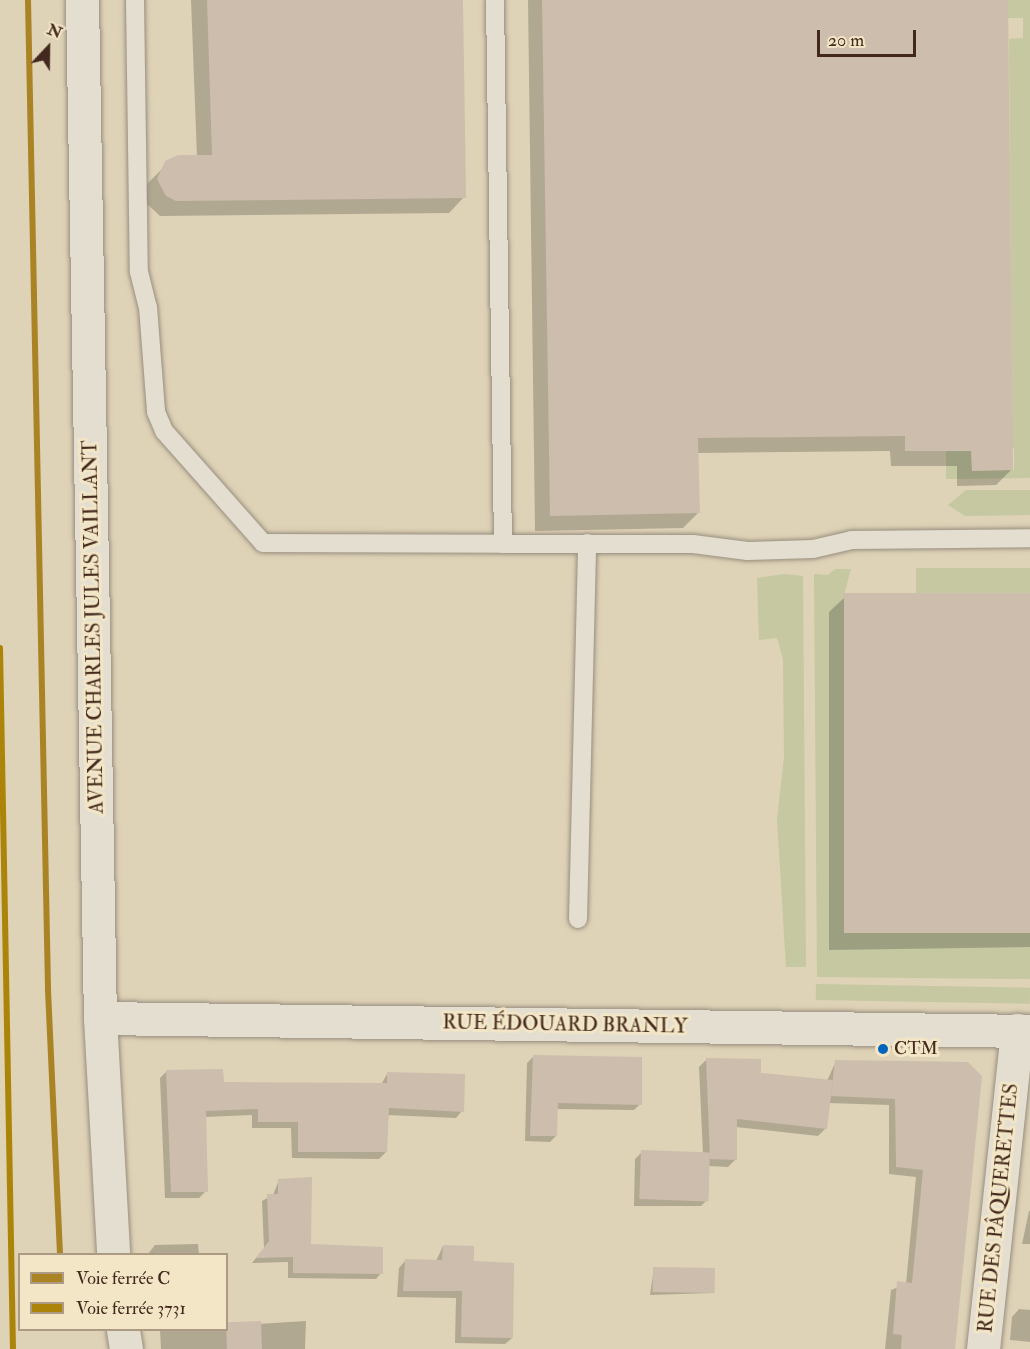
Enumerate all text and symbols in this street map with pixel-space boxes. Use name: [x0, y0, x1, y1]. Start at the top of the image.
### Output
north arrow: [18, 18, 78, 78]
scale bar: [820, 18, 919, 56]
text: N: [44, 19, 65, 43]
text: 20 m: [828, 29, 864, 52]
street label: AVENUE CHARLES JULES VAILLANT: [78, 440, 108, 814]
street label: RUE ÉDOUARD BRANLY: [442, 1010, 688, 1038]
place label: CTM: [894, 1038, 938, 1060]
marker: CTM: [877, 1043, 889, 1055]
street label: RUE DES PÂQUERETTES: [973, 1082, 1023, 1334]
legend: [18, 1253, 228, 1331]
text: Voie ferrée C: [76, 1267, 171, 1290]
text: Voie ferrée 3731: [76, 1297, 186, 1320]

